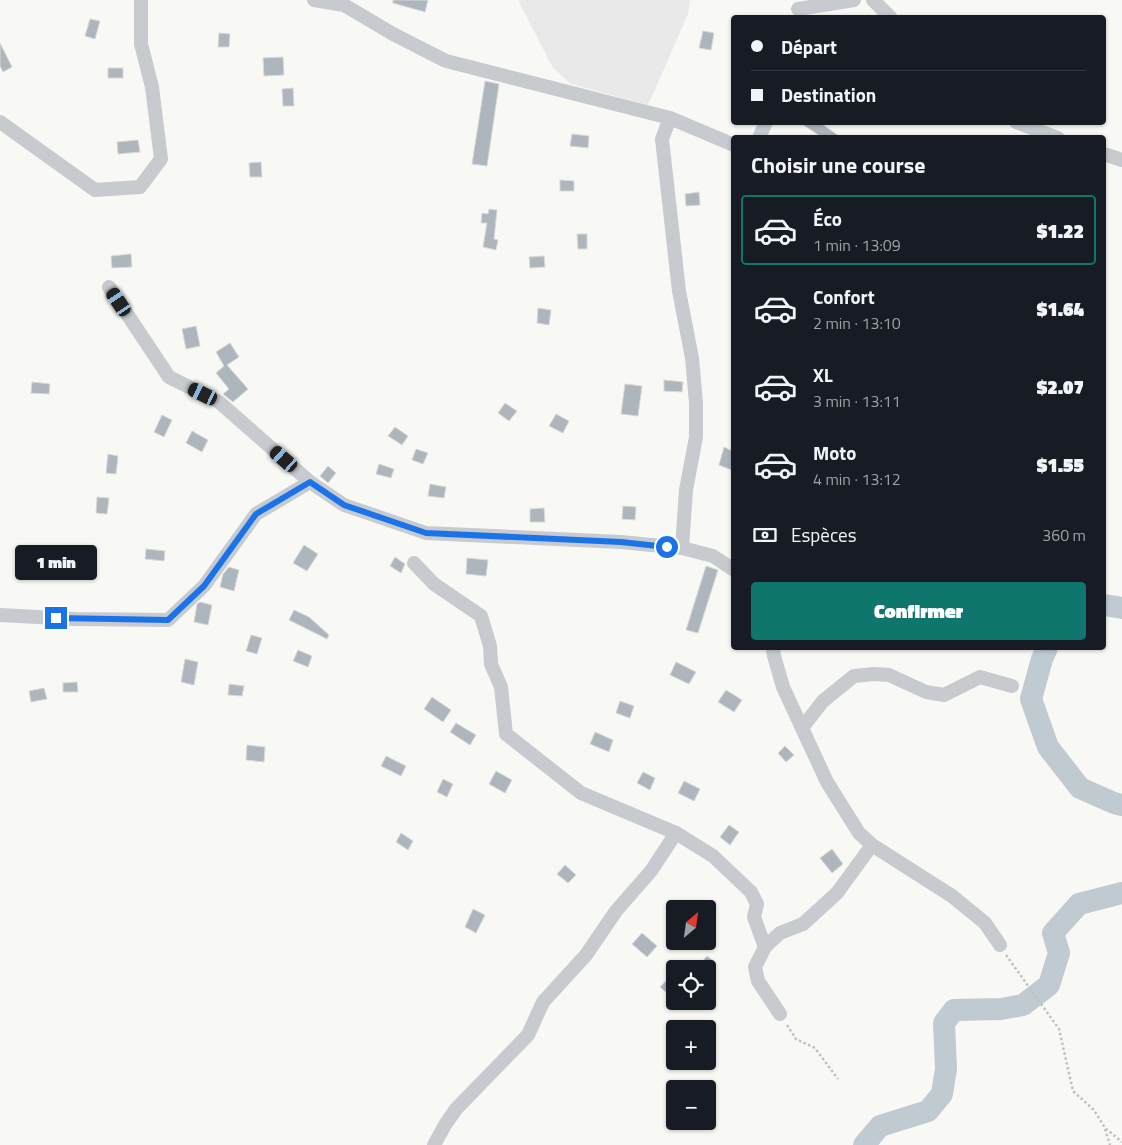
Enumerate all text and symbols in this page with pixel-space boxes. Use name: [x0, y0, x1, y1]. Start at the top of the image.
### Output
text: Départ: [781, 32, 837, 61]
text: Destination: [781, 80, 876, 109]
text: Choisir une course: [751, 148, 925, 182]
text: Éco: [813, 204, 842, 233]
icon: car: [753, 208, 798, 253]
text: $1.22: [1037, 216, 1084, 245]
text: 1 min · 13:09: [813, 233, 901, 257]
text: Confort: [813, 282, 875, 311]
car: [104, 285, 133, 319]
icon: car: [753, 286, 798, 331]
text: $1.64: [1037, 294, 1084, 323]
text: 2 min · 13:10: [813, 311, 901, 335]
text: XL: [813, 360, 833, 389]
icon: car: [753, 364, 798, 409]
text: $2.07: [1037, 372, 1084, 401]
car: [186, 381, 219, 407]
text: 3 min · 13:11: [813, 389, 901, 413]
text: Moto: [813, 438, 856, 467]
icon: car: [753, 442, 798, 487]
car: [267, 443, 300, 475]
text: $1.55: [1037, 450, 1084, 479]
text: 4 min · 13:12: [813, 467, 901, 491]
text: Espèces: [791, 520, 857, 549]
icon: cash: [751, 521, 779, 549]
text: 360 m: [1042, 523, 1086, 547]
route start: [656, 536, 678, 558]
callout: 1 min: [15, 546, 97, 580]
text: 1 min: [36, 550, 76, 574]
button: Confirmer: [751, 582, 1086, 640]
route end: [45, 607, 67, 629]
north arrow: [666, 900, 716, 950]
map controls: [666, 900, 716, 1130]
button: locate: [666, 960, 716, 1010]
button: +: [666, 1020, 716, 1070]
button: −: [666, 1080, 716, 1130]

